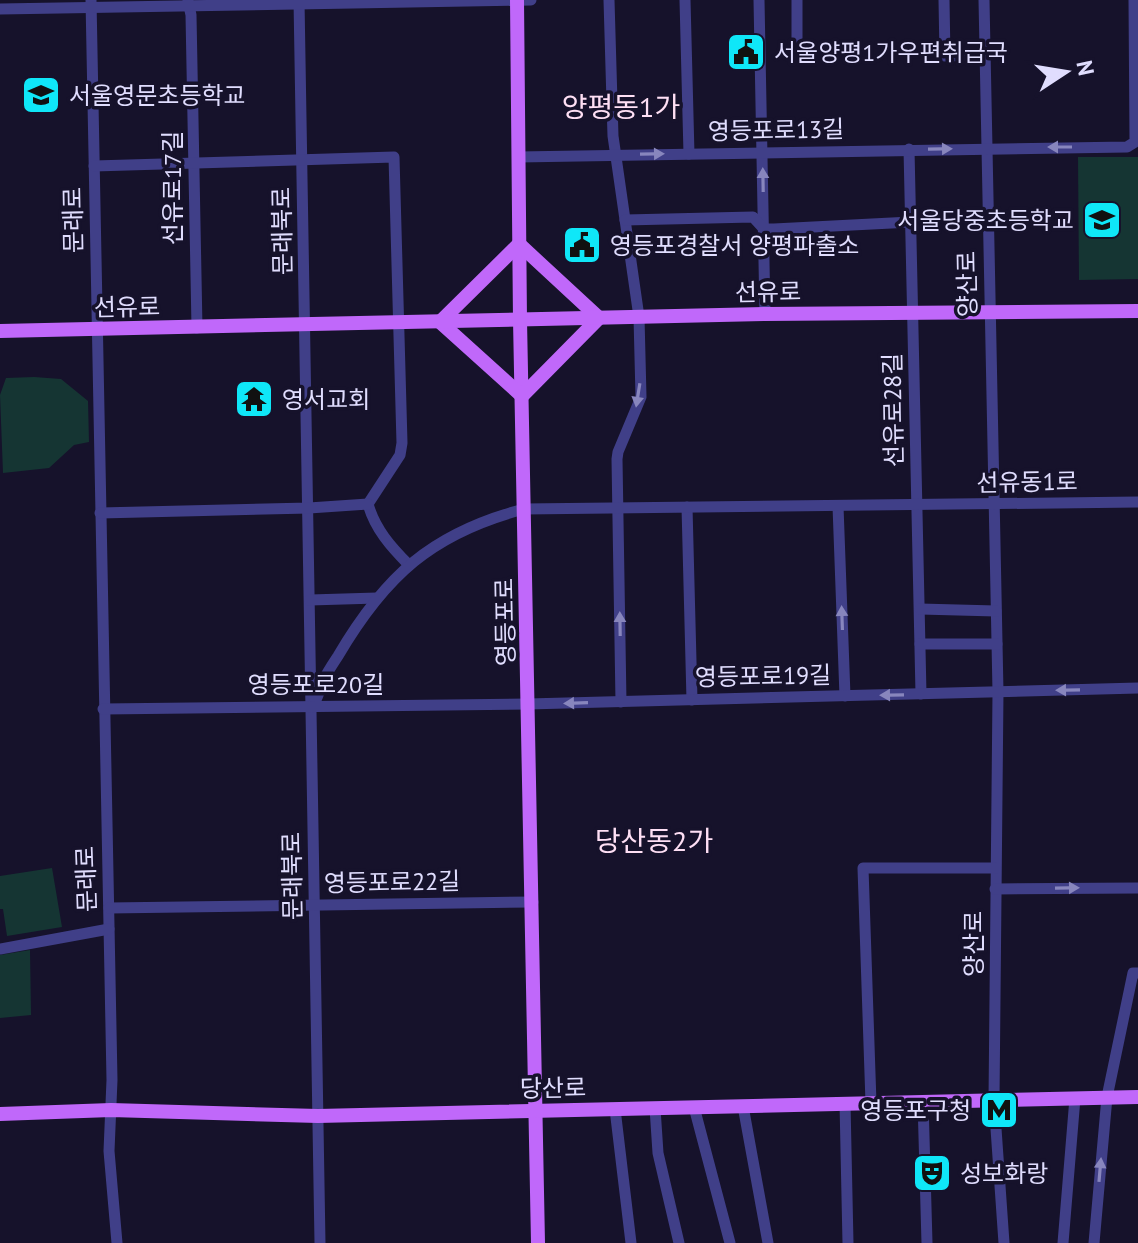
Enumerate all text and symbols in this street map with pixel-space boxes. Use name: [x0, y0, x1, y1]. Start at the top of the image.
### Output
public building icon: 서울양평1가우편취급국: [725, 31, 767, 73]
north arrow: [1026, 32, 1106, 112]
place label: 서울양평1가우편취급국: [774, 37, 1008, 68]
text: N: [1070, 58, 1101, 78]
school or university icon: 서울영문초등학교: [20, 74, 62, 116]
place label: 서울영문초등학교: [69, 80, 246, 111]
district label: 양평동1가: [562, 88, 680, 125]
street label: 영등포로13길: [707, 113, 845, 147]
street label: 선유로17길: [157, 131, 188, 245]
one-way arrow: [1047, 141, 1072, 153]
one-way arrow: [928, 142, 953, 155]
one-way arrow: [640, 148, 665, 161]
one-way arrow: [756, 167, 769, 192]
street label: 문래로: [57, 187, 89, 253]
street label: 문래북로: [266, 187, 298, 275]
school or university icon: 서울당중초등학교: [1081, 199, 1123, 241]
place label: 서울당중초등학교: [897, 205, 1074, 236]
public building icon: 영등포경찰서 양평파출소: [561, 224, 603, 266]
place label: 영등포경찰서 양평파출소: [610, 230, 859, 261]
street label: 양산로: [951, 251, 983, 317]
street label: 선유로: [735, 276, 801, 308]
street label: 선유로: [94, 291, 160, 323]
street label: 선유로28길: [877, 352, 909, 468]
temple icon: 영서교회: [233, 378, 275, 420]
one-way arrow: [631, 382, 644, 407]
place label: 영서교회: [282, 384, 370, 415]
street label: 선유동1로: [976, 466, 1078, 498]
street label: 영등포로: [489, 578, 521, 666]
one-way arrow: [836, 605, 849, 630]
one-way arrow: [614, 611, 626, 636]
street label: 영등포로19길: [694, 659, 832, 693]
street label: 영등포로20길: [248, 669, 384, 700]
one-way arrow: [1055, 684, 1080, 696]
one-way arrow: [879, 688, 904, 701]
one-way arrow: [563, 697, 588, 709]
district label: 당산동2가: [595, 822, 713, 859]
street label: 문래북로: [276, 832, 308, 920]
street label: 문래로: [69, 845, 103, 913]
street label: 영등포로22길: [323, 865, 461, 899]
one-way arrow: [1055, 882, 1080, 895]
street label: 양산로: [958, 911, 989, 977]
street label: 당산로: [520, 1072, 586, 1104]
metro station icon: 영등포구청: [978, 1089, 1020, 1131]
place label: 영등포구청: [861, 1095, 971, 1126]
theatre icon: 성보화랑: [911, 1152, 953, 1194]
one-way arrow: [1094, 1157, 1107, 1182]
place label: 성보화랑: [960, 1158, 1048, 1189]

